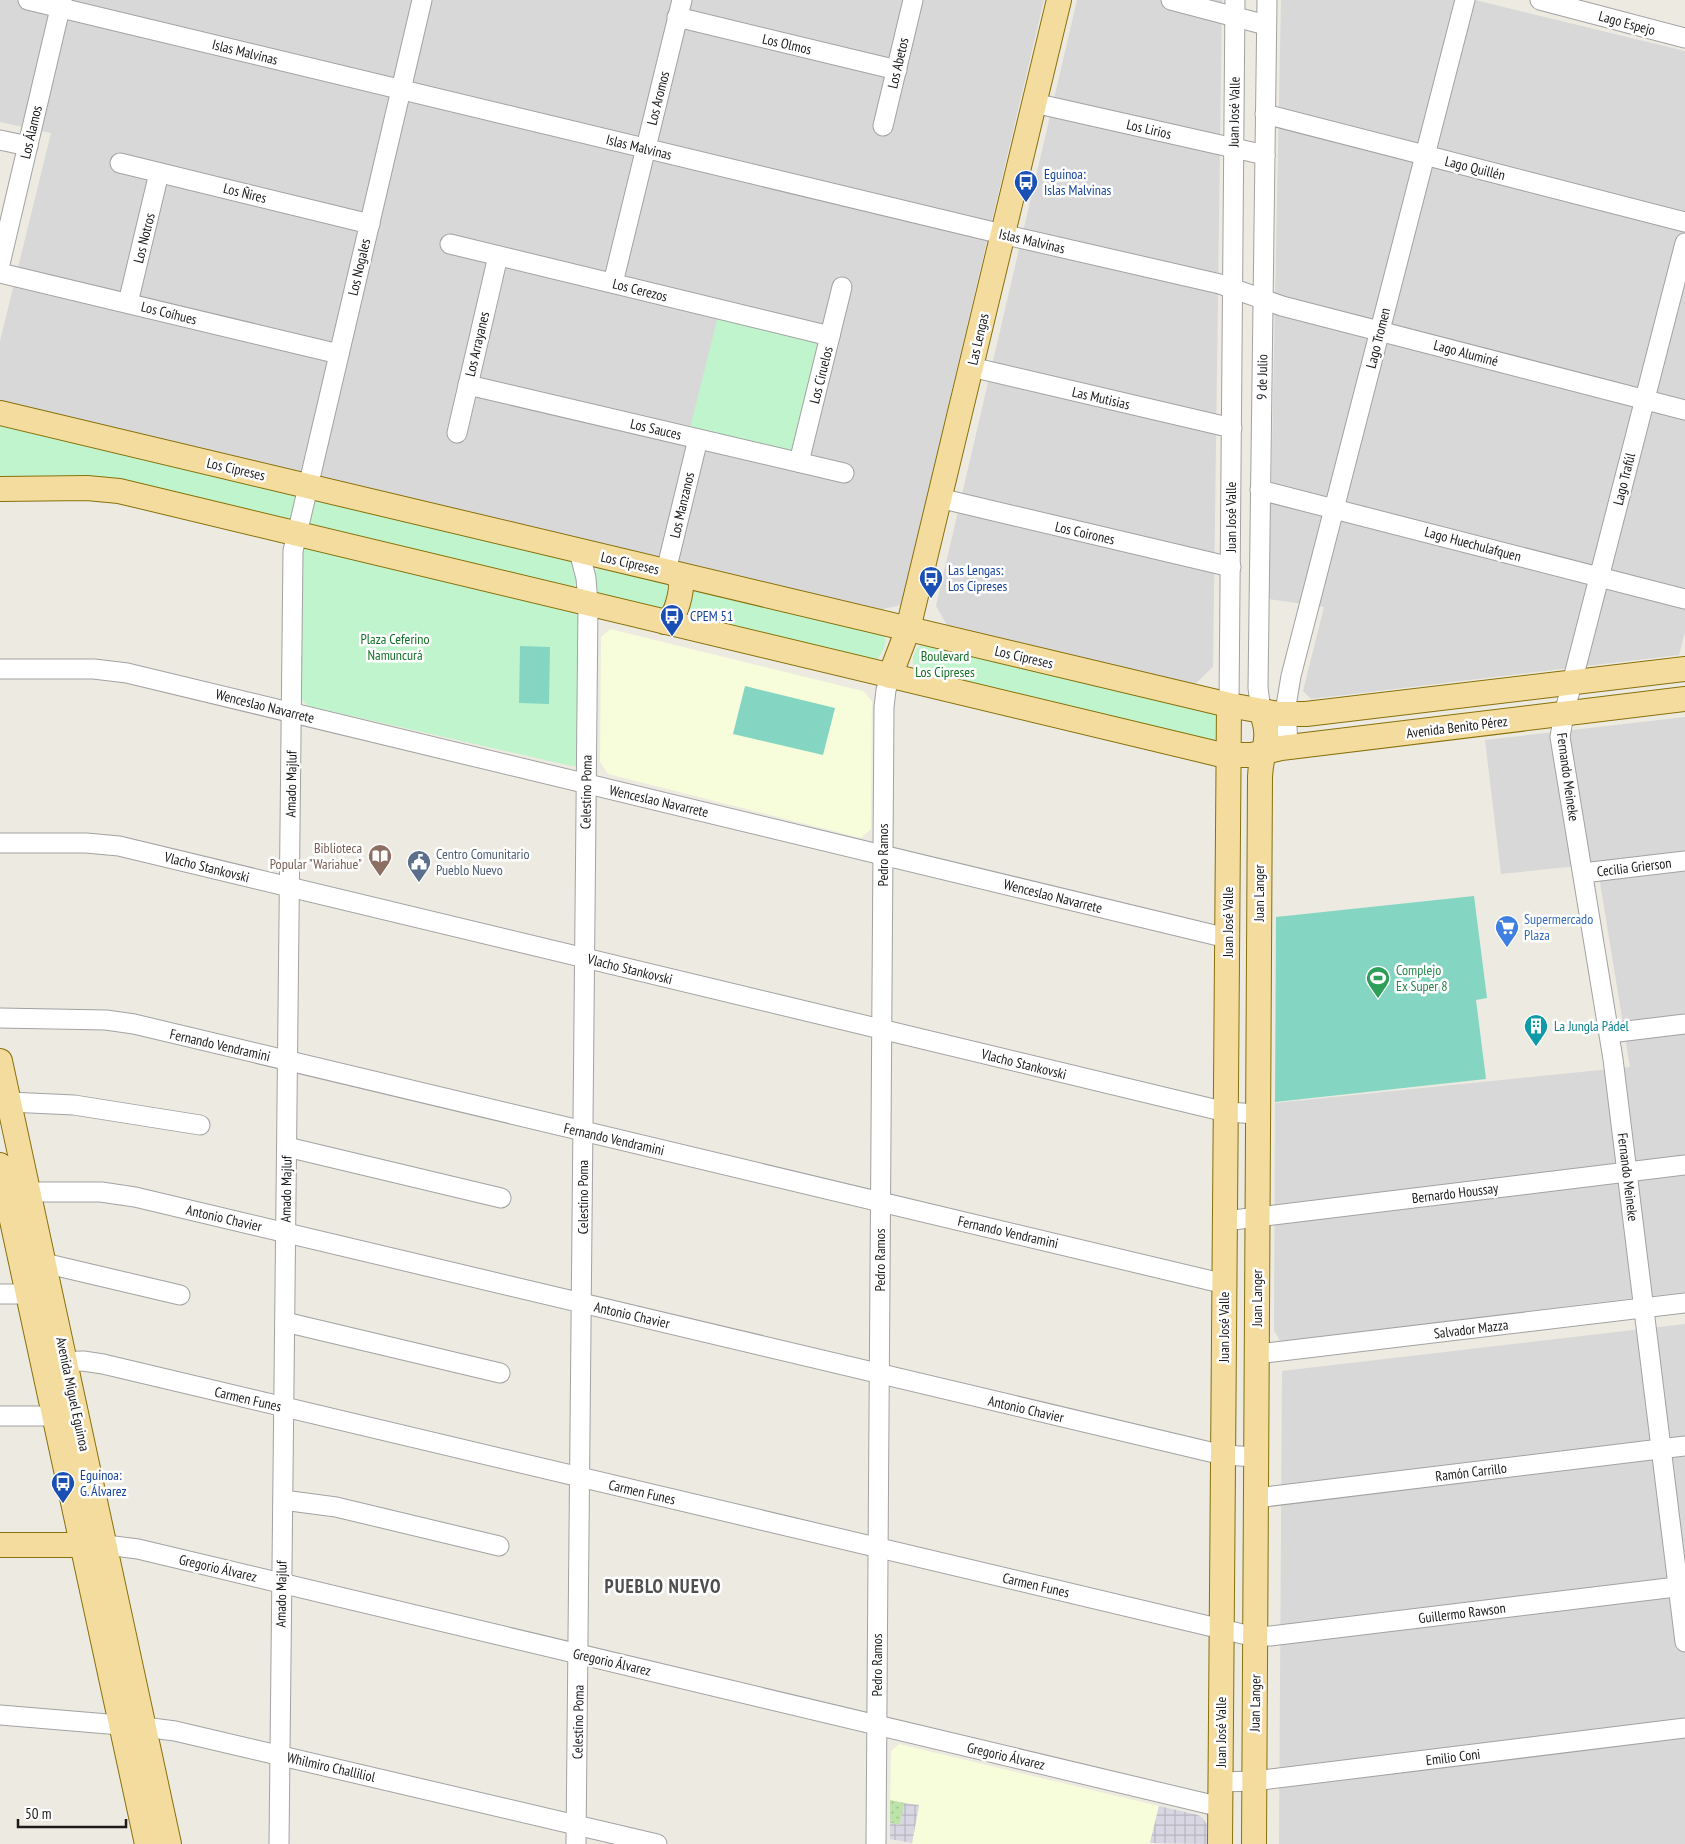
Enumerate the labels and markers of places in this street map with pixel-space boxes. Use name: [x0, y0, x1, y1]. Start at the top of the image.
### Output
place label: Eguinoa: Islas Malvinas: [1044, 165, 1112, 199]
bus stop icon: Eguinoa: Islas Malvinas: [1013, 169, 1039, 203]
place label: Las Lengas: Los Cipreses: [948, 561, 1008, 595]
bus stop icon: Las Lengas: Los Cipreses: [918, 565, 944, 599]
bus stop icon: CPEM 51: [659, 603, 685, 637]
place label: CPEM 51: [690, 607, 733, 625]
place label: Biblioteca Popular "Wariahue": [270, 839, 362, 873]
library icon: Biblioteca Popular "Wariahue": [367, 843, 393, 877]
place label: Centro Comunitario Pueblo Nuevo: [436, 845, 529, 879]
public building icon: Centro Comunitario Pueblo Nuevo: [406, 849, 432, 883]
place label: Supermercado Plaza: [1524, 910, 1593, 944]
supermarket icon: Supermercado Plaza: [1494, 914, 1520, 948]
place label: Complejo Ex Super 8: [1396, 961, 1447, 995]
sports icon: Complejo Ex Super 8: [1365, 965, 1391, 999]
building icon: La Jungla Pádel: [1523, 1013, 1549, 1047]
place label: La Jungla Pádel: [1554, 1017, 1629, 1035]
place label: Eguinoa: G. Álvarez: [80, 1466, 127, 1500]
bus stop icon: Eguinoa: G. Álvarez: [50, 1470, 76, 1504]

